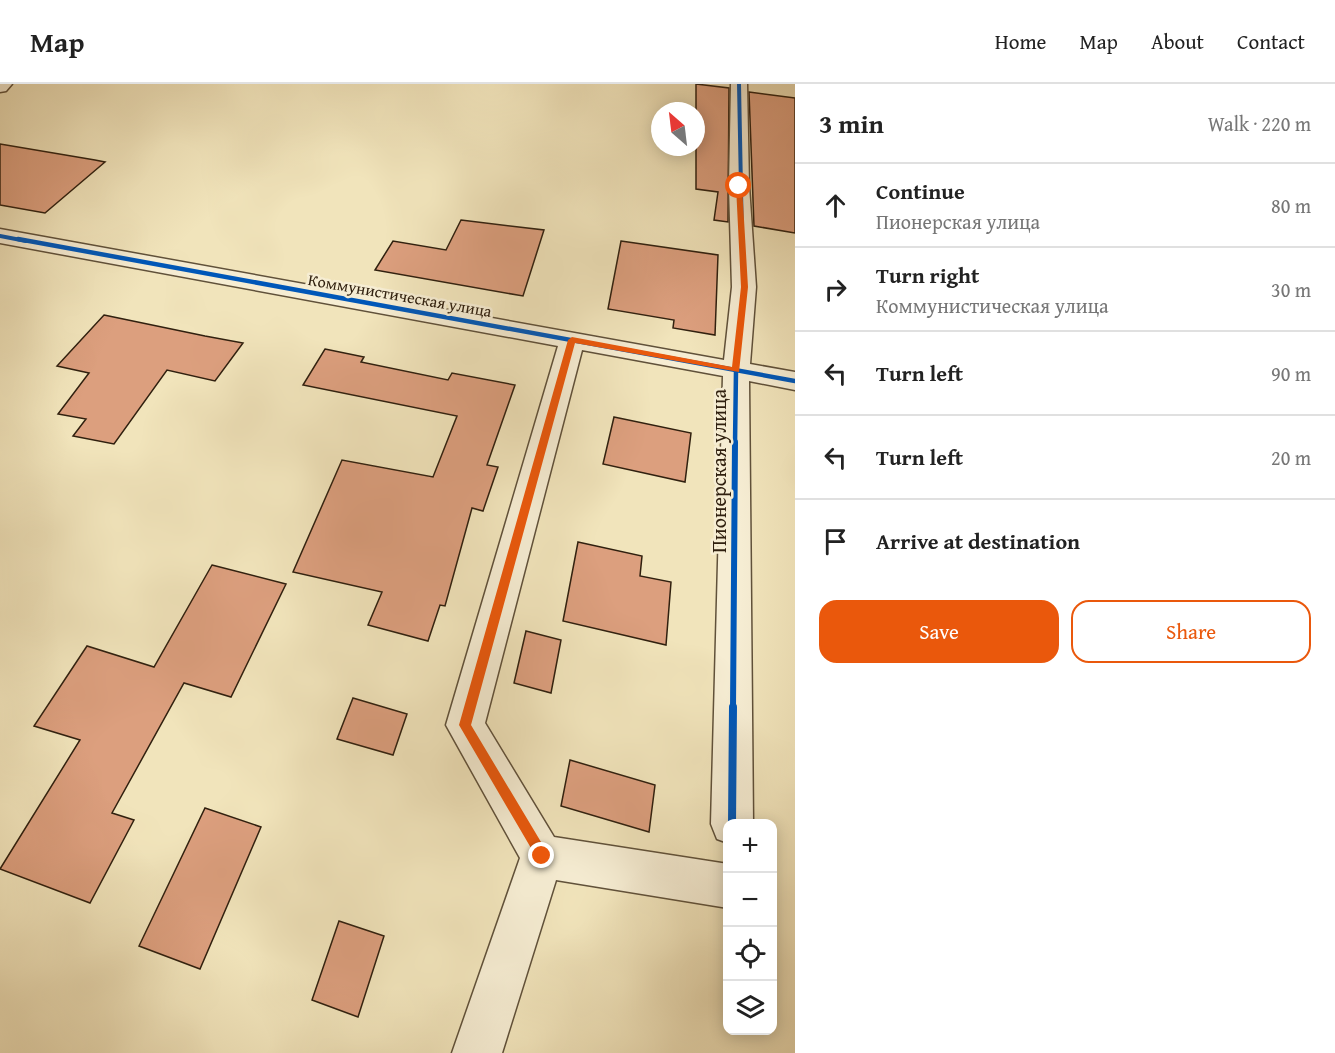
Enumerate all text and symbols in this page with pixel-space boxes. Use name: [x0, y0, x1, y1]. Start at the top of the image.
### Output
text: Map: [30, 21, 84, 62]
text: Home: [995, 26, 1046, 57]
text: Map: [1079, 26, 1118, 57]
text: About: [1151, 26, 1204, 57]
text: Contact: [1237, 26, 1305, 57]
north arrow: [651, 102, 705, 156]
text: 3 min: [819, 104, 884, 143]
text: Walk · 220 m: [1208, 109, 1311, 138]
route start: [725, 172, 751, 198]
text: Continue: [876, 175, 965, 207]
icon: ahead: [819, 189, 852, 222]
text: 80 m: [1271, 191, 1311, 220]
text: Пионерская улица: [876, 207, 1040, 236]
text: Turn right: [876, 259, 979, 291]
street label: Коммунистическая улица: [306, 267, 494, 323]
icon: right: [819, 273, 852, 306]
text: 30 m: [1271, 275, 1311, 304]
text: Коммунистическая улица: [876, 291, 1109, 320]
icon: left: [819, 357, 852, 390]
text: Turn left: [876, 357, 963, 389]
text: 90 m: [1271, 359, 1311, 388]
street label: Пионерская улица: [704, 388, 733, 553]
icon: left: [819, 441, 852, 474]
text: Turn left: [876, 441, 963, 473]
text: 20 m: [1271, 443, 1311, 472]
icon: arrive: [819, 525, 852, 558]
text: Arrive at destination: [876, 525, 1080, 557]
button: Save: [819, 600, 1059, 663]
button: Share: [1071, 600, 1311, 663]
map controls: [723, 819, 777, 1035]
button: +: [723, 819, 777, 873]
route end: [528, 842, 554, 868]
button: −: [723, 873, 777, 927]
button: locate: [723, 927, 777, 981]
button: layers: [723, 981, 777, 1035]

